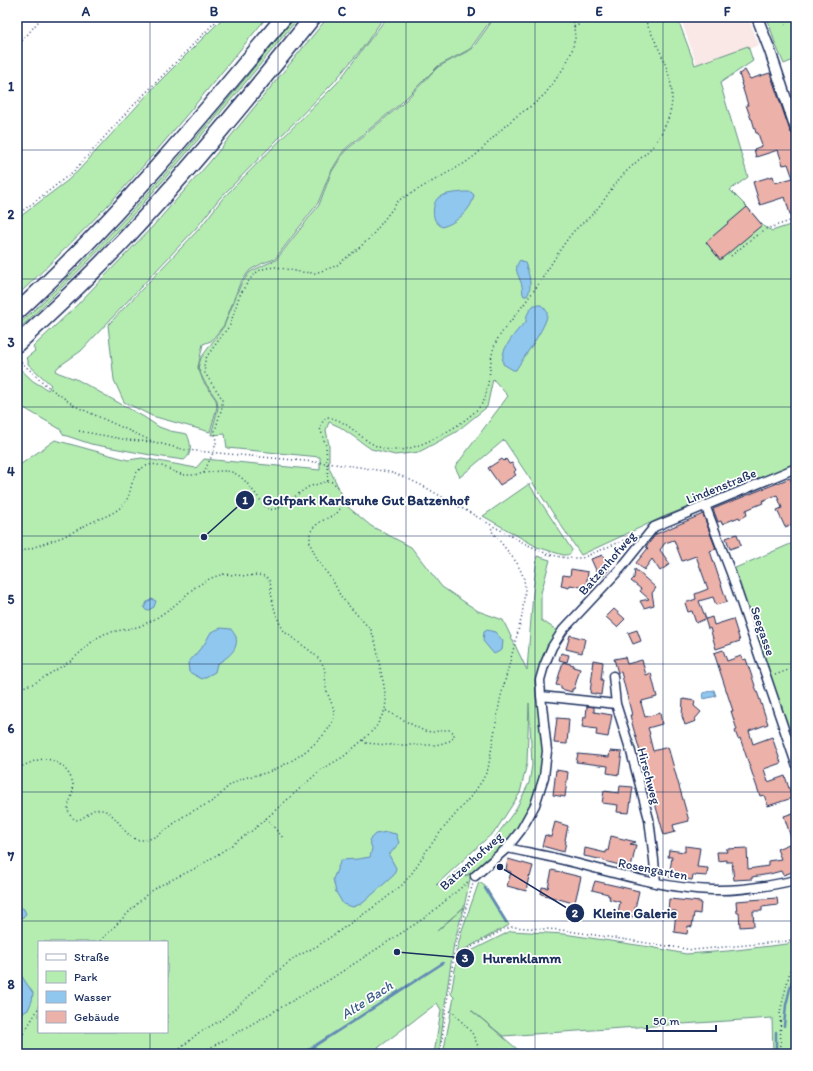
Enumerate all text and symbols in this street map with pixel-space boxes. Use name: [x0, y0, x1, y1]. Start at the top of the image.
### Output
text: A: [81, 4, 91, 19]
text: B: [210, 4, 219, 19]
text: C: [338, 4, 347, 19]
text: D: [467, 4, 476, 19]
text: E: [595, 4, 603, 19]
text: F: [724, 4, 731, 19]
text: 1: [8, 79, 14, 94]
text: 2: [8, 207, 15, 222]
text: 3: [7, 335, 15, 350]
text: 4: [7, 464, 15, 479]
street label: Lindenstraße: [684, 465, 758, 507]
callout: Golfpark Karlsruhe Gut Batzenhof: [235, 487, 478, 513]
text: Golfpark Karlsruhe Gut Batzenhof: [263, 492, 470, 509]
text: 1: [242, 493, 248, 507]
street label: Batzenhofweg: [575, 528, 639, 598]
text: 5: [8, 592, 15, 607]
street label: Seegasse: [748, 604, 778, 658]
text: 6: [8, 721, 15, 736]
street label: Hirschweg: [634, 746, 664, 806]
street label: Batzenhofweg: [436, 829, 506, 893]
text: 7: [7, 849, 15, 864]
street label: Rosengarten: [617, 855, 690, 883]
callout: Kleine Galerie: [565, 900, 685, 926]
text: Kleine Galerie: [593, 905, 677, 922]
text: 2: [572, 906, 579, 920]
legend: [38, 941, 168, 1033]
callout: Hurenklamm: [455, 945, 569, 971]
text: Straße: [74, 950, 109, 964]
text: Hurenklamm: [483, 950, 562, 967]
text: 3: [462, 951, 469, 965]
text: Park: [74, 970, 98, 984]
text: 8: [7, 977, 15, 992]
water label: Alte Bach: [338, 977, 396, 1023]
text: Wasser: [74, 990, 111, 1004]
scale bar: [647, 1007, 716, 1033]
text: Gebäude: [74, 1010, 119, 1024]
text: 50 m: [653, 1014, 679, 1028]

